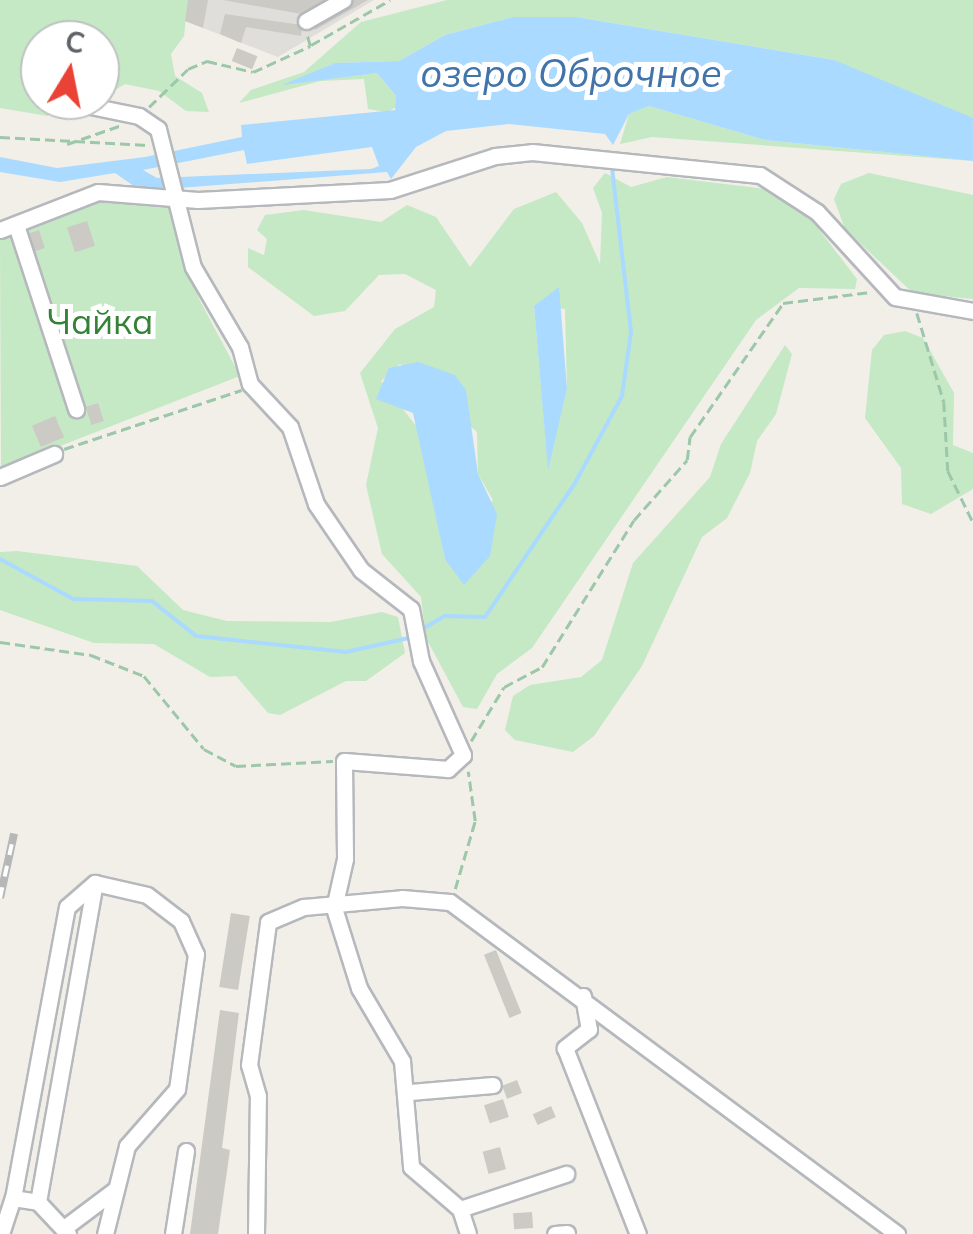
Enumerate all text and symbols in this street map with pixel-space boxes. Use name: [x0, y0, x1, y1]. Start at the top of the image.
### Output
north arrow: [20, 20, 120, 120]
text: С: [62, 23, 87, 61]
water label: озеро Оброчное: [420, 51, 722, 97]
park label: Чайка: [47, 300, 153, 342]

